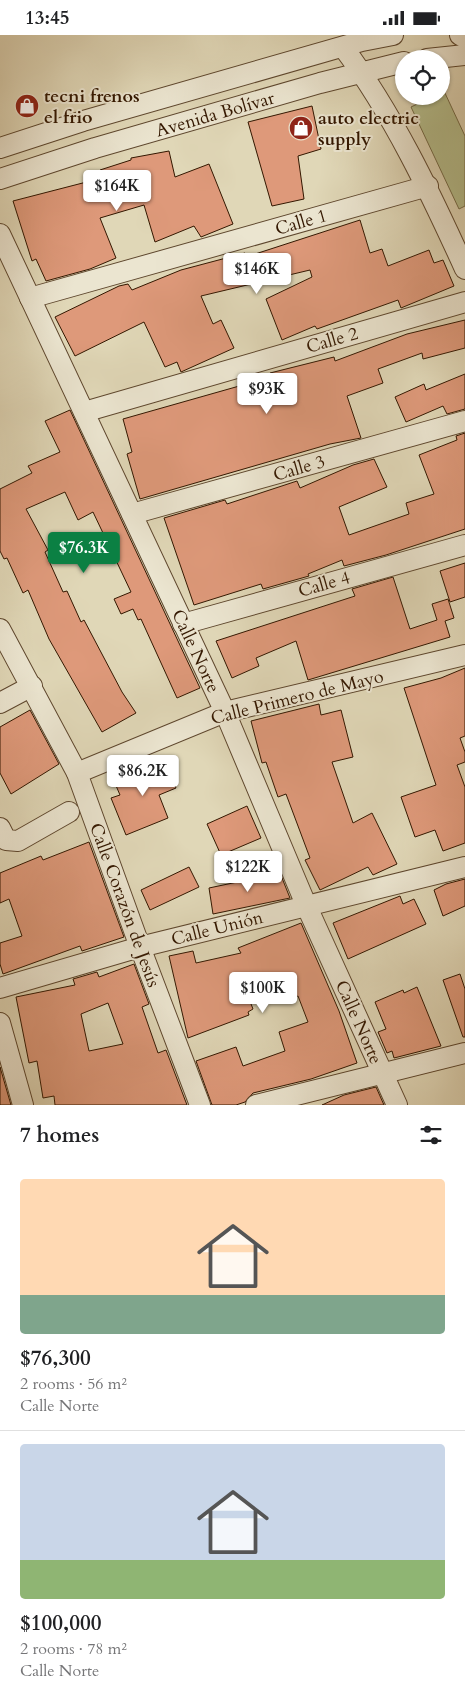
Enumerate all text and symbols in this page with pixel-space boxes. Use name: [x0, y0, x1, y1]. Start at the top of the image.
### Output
text: 13:45: [25, 5, 69, 31]
map controls: [395, 50, 450, 105]
button: locate: [395, 50, 450, 105]
place label: tecni frenos el frio: [44, 84, 140, 130]
street label: Avenida Bolívar: [153, 85, 278, 143]
shop icon: tecni frenos el frio: [14, 93, 40, 119]
place label: auto electric supply: [318, 106, 419, 152]
shop icon: auto electric supply: [288, 115, 314, 141]
pin: $164K: [82, 169, 152, 212]
text: $164K: [94, 175, 140, 197]
street label: Calle 1: [272, 203, 330, 242]
pin: $146K: [222, 253, 292, 295]
text: $146K: [234, 258, 280, 280]
street label: Calle 2: [303, 321, 361, 360]
pin: $93K: [237, 373, 297, 415]
text: $93K: [248, 378, 286, 400]
street label: Calle 3: [270, 449, 328, 488]
pin: $76.3K: [43, 531, 125, 574]
text: $76.3K: [59, 537, 109, 559]
street label: Calle 4: [295, 565, 353, 604]
street label: Calle Norte: [165, 605, 226, 697]
street label: Calle Primero de Mayo: [208, 664, 386, 731]
pin: $86.2K: [102, 755, 184, 797]
text: $86.2K: [118, 760, 168, 782]
street label: Calle Corazón de Jesús: [83, 820, 166, 991]
pin: $122K: [213, 851, 283, 893]
text: $122K: [225, 856, 271, 878]
street label: Calle Unión: [169, 905, 266, 952]
pin: $100K: [228, 971, 298, 1014]
street label: Calle Norte: [329, 976, 388, 1068]
text: $100K: [240, 977, 286, 999]
text: 7 homes: [20, 1121, 99, 1150]
icon: filters: [417, 1121, 445, 1149]
icon: home: [188, 1211, 278, 1301]
text: $76,300: [20, 1344, 91, 1373]
text: 2 rooms · 56 m²: [20, 1373, 127, 1395]
text: Calle Norte: [20, 1395, 99, 1417]
icon: home: [188, 1477, 278, 1567]
text: $100,000: [20, 1609, 101, 1638]
text: 2 rooms · 78 m²: [20, 1638, 127, 1660]
text: Calle Norte: [20, 1660, 99, 1682]

